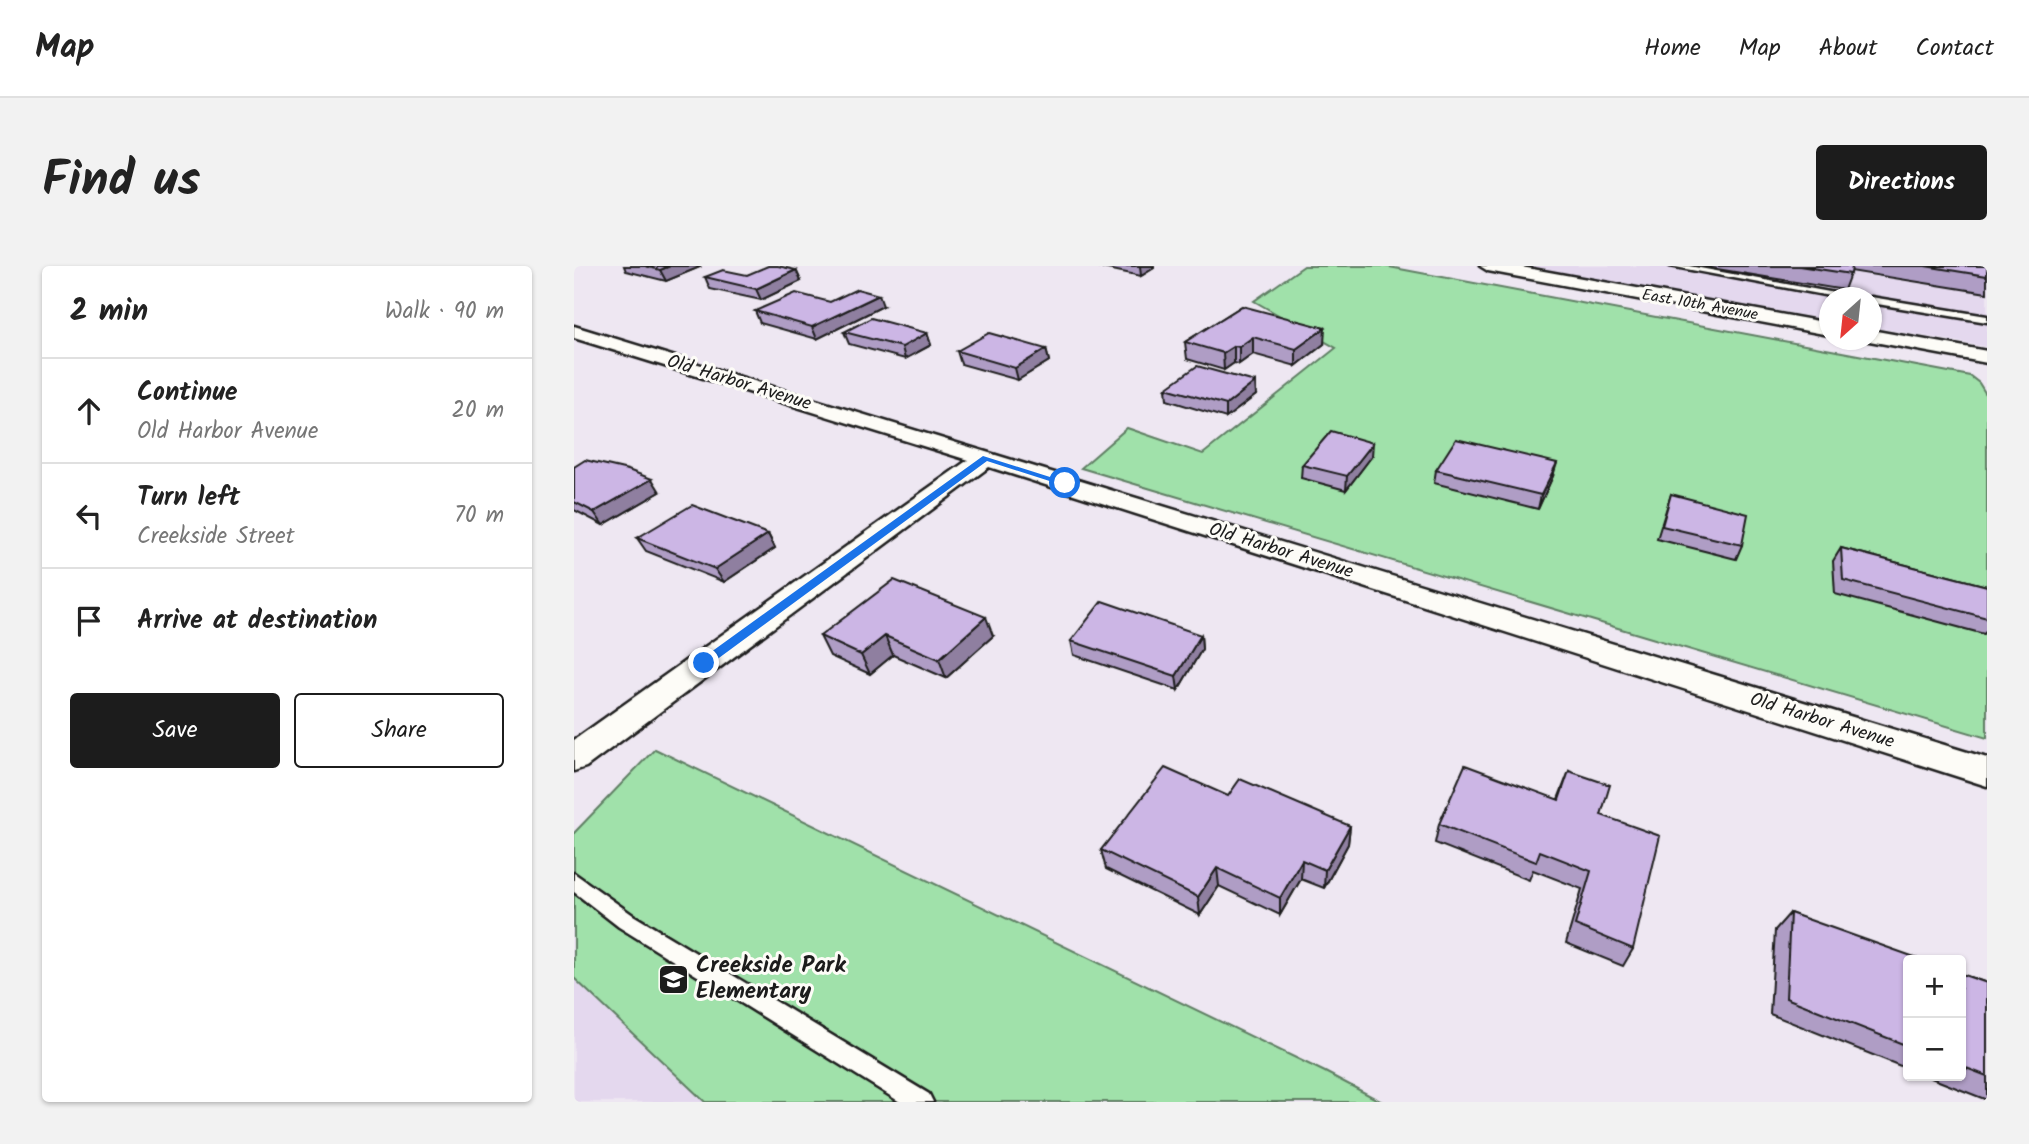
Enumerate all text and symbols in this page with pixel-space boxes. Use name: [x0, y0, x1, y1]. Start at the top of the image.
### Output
text: Map: [35, 22, 95, 75]
text: Home: [1644, 29, 1701, 68]
text: Map: [1739, 29, 1781, 68]
text: About: [1819, 29, 1877, 68]
text: Contact: [1915, 29, 1994, 68]
text: Find us: [42, 143, 200, 221]
button: Directions: [1816, 145, 1987, 220]
street label: East 10th Avenue: [1640, 282, 1760, 328]
north arrow: [1819, 287, 1882, 350]
text: 2 min: [70, 288, 148, 336]
text: Walk · 90 m: [385, 294, 504, 330]
street label: Old Harbor Avenue: [663, 347, 815, 419]
text: Continue: [137, 372, 238, 414]
icon: ahead: [70, 392, 108, 430]
text: 20 m: [452, 393, 504, 429]
text: Old Harbor Avenue: [137, 414, 318, 450]
route start: [1049, 467, 1080, 498]
text: Turn left: [137, 477, 240, 519]
icon: left: [70, 497, 108, 535]
text: 70 m: [454, 498, 504, 534]
street label: Old Harbor Avenue: [1205, 515, 1357, 587]
text: Creekside Street: [137, 519, 295, 555]
text: Arrive at destination: [137, 600, 377, 642]
icon: arrive: [70, 602, 108, 640]
route end: [688, 647, 719, 678]
street label: Old Harbor Avenue: [1746, 685, 1898, 757]
button: Save: [70, 693, 280, 768]
button: Share: [294, 693, 504, 768]
place label: Creekside Park Elementary: [696, 948, 846, 1010]
map controls: [1903, 955, 1966, 1081]
button: +: [1903, 955, 1966, 1018]
school or university icon: Creekside Park Elementary: [656, 962, 690, 996]
button: −: [1903, 1018, 1966, 1081]

